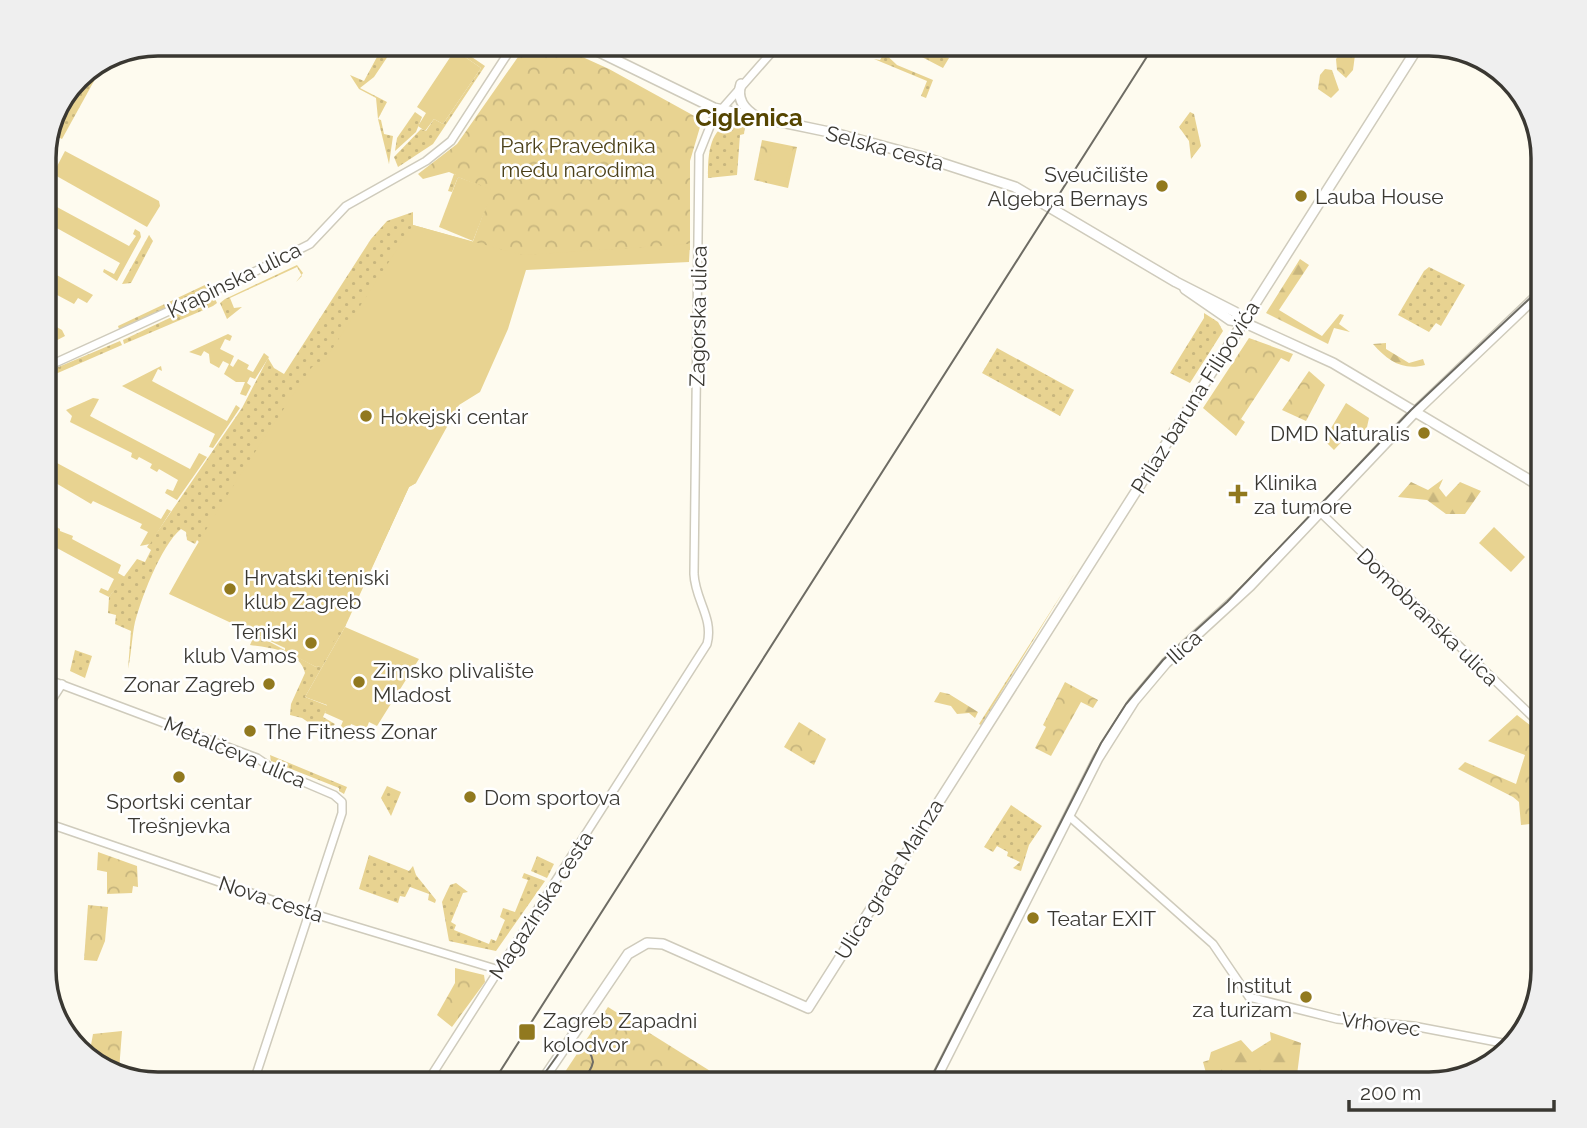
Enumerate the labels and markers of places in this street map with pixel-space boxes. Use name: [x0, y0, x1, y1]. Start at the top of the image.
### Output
place label: Sveučilište Algebra Bernays: [987, 162, 1148, 211]
marker: Sveučilište Algebra Bernays: [1154, 178, 1170, 194]
place label: Lauba House: [1315, 184, 1444, 209]
marker: Lauba House: [1293, 188, 1309, 204]
place label: Hokejski centar: [380, 404, 529, 429]
marker: Hokejski centar: [358, 408, 374, 424]
place label: DMD Naturalis: [1270, 421, 1410, 446]
marker: DMD Naturalis: [1416, 425, 1432, 441]
place label: Klinika za tumore: [1254, 470, 1352, 519]
marker: Klinika za tumore: [1228, 484, 1248, 504]
place label: Hrvatski teniski klub Zagreb: [244, 565, 389, 614]
marker: Hrvatski teniski klub Zagreb: [222, 581, 238, 597]
place label: Teniski klub Vamos: [184, 619, 297, 668]
marker: Teniski klub Vamos: [303, 635, 319, 651]
place label: Zimsko plivalište Mladost: [373, 658, 534, 707]
place label: Zonar Zagreb: [124, 672, 255, 697]
marker: Zimsko plivalište Mladost: [351, 674, 367, 690]
marker: Zonar Zagreb: [261, 676, 277, 692]
place label: The Fitness Zonar: [264, 719, 438, 744]
marker: The Fitness Zonar: [242, 723, 258, 739]
marker: Sportski centar Trešnjevka: [171, 769, 187, 785]
place label: Dom sportova: [484, 785, 620, 810]
place label: Sportski centar Trešnjevka: [106, 789, 252, 838]
marker: Dom sportova: [462, 789, 478, 805]
place label: Teatar EXIT: [1047, 906, 1156, 931]
marker: Teatar EXIT: [1025, 910, 1041, 926]
place label: Institut za turizam: [1192, 973, 1292, 1022]
marker: Institut za turizam: [1298, 989, 1314, 1005]
place label: Zagreb Zapadni kolodvor: [543, 1008, 697, 1057]
marker: Zagreb Zapadni kolodvor: [517, 1022, 537, 1042]

